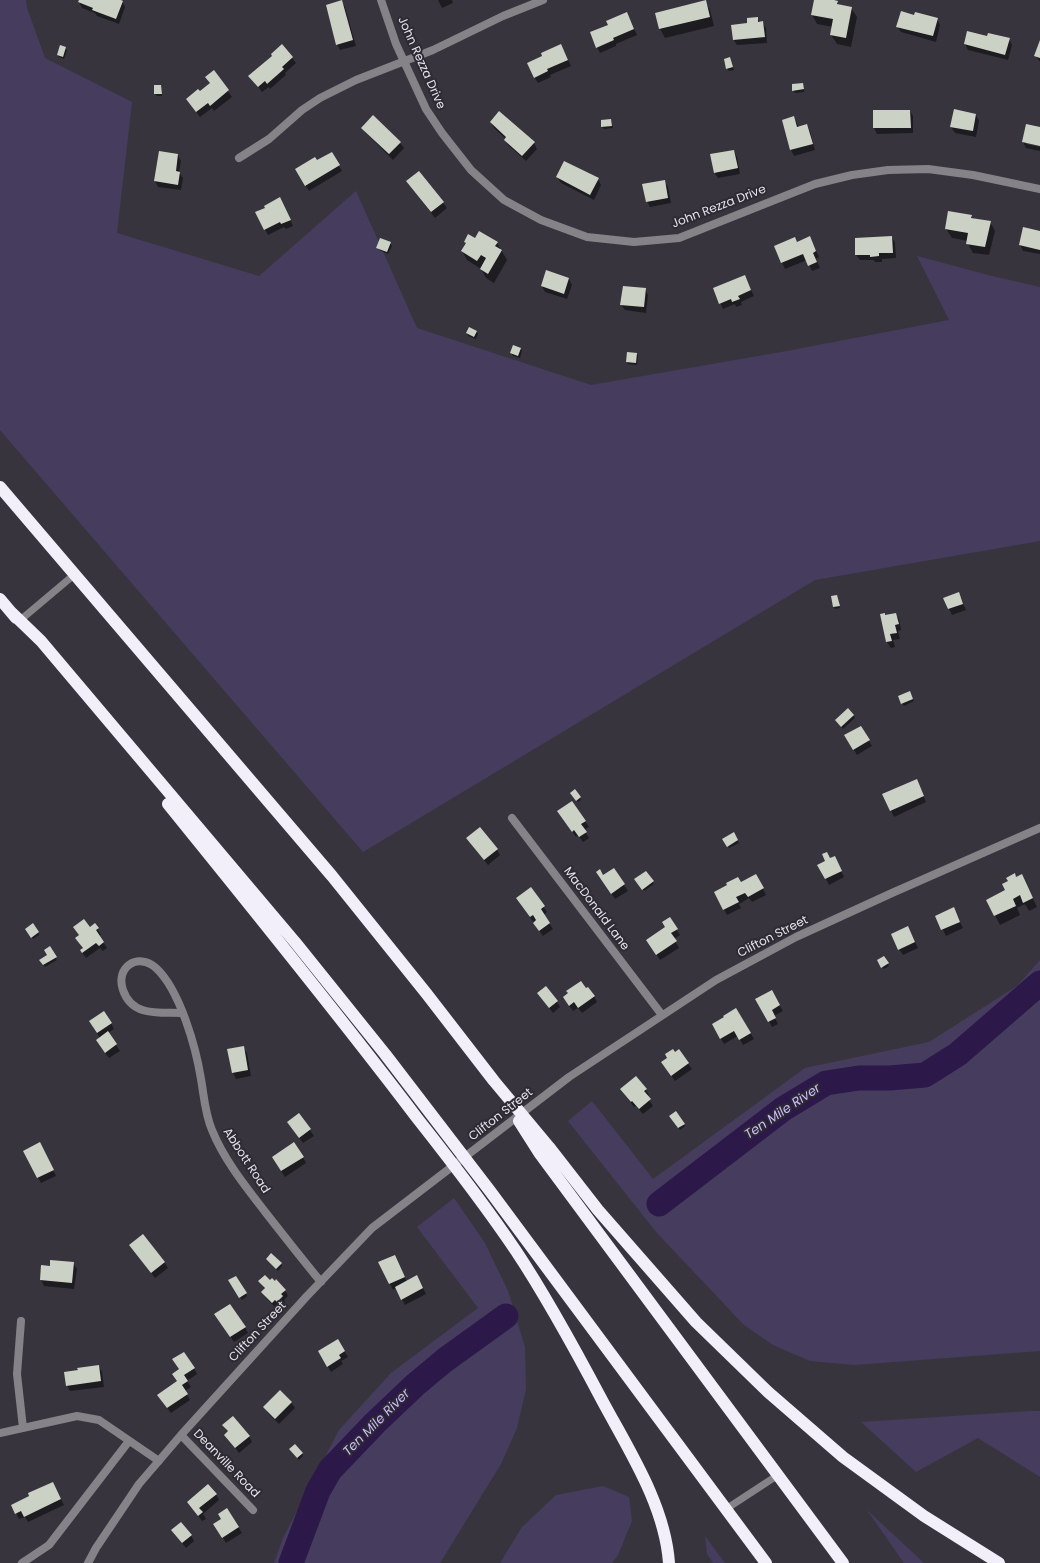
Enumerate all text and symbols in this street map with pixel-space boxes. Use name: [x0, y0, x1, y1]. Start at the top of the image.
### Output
street label: John Rezza Drive: [394, 15, 448, 111]
street label: John Rezza Drive: [670, 182, 768, 232]
street label: MacDonald Lane: [560, 865, 632, 953]
street label: Clifton Street: [735, 913, 811, 961]
water label: Ten Mile River: [742, 1081, 824, 1143]
street label: Clifton Street: [466, 1086, 536, 1144]
street label: Abbott Road: [220, 1126, 272, 1196]
street label: Clifton Street: [226, 1299, 290, 1365]
water label: Ten Mile River: [340, 1386, 414, 1460]
street label: Deanville Road: [190, 1427, 262, 1501]

